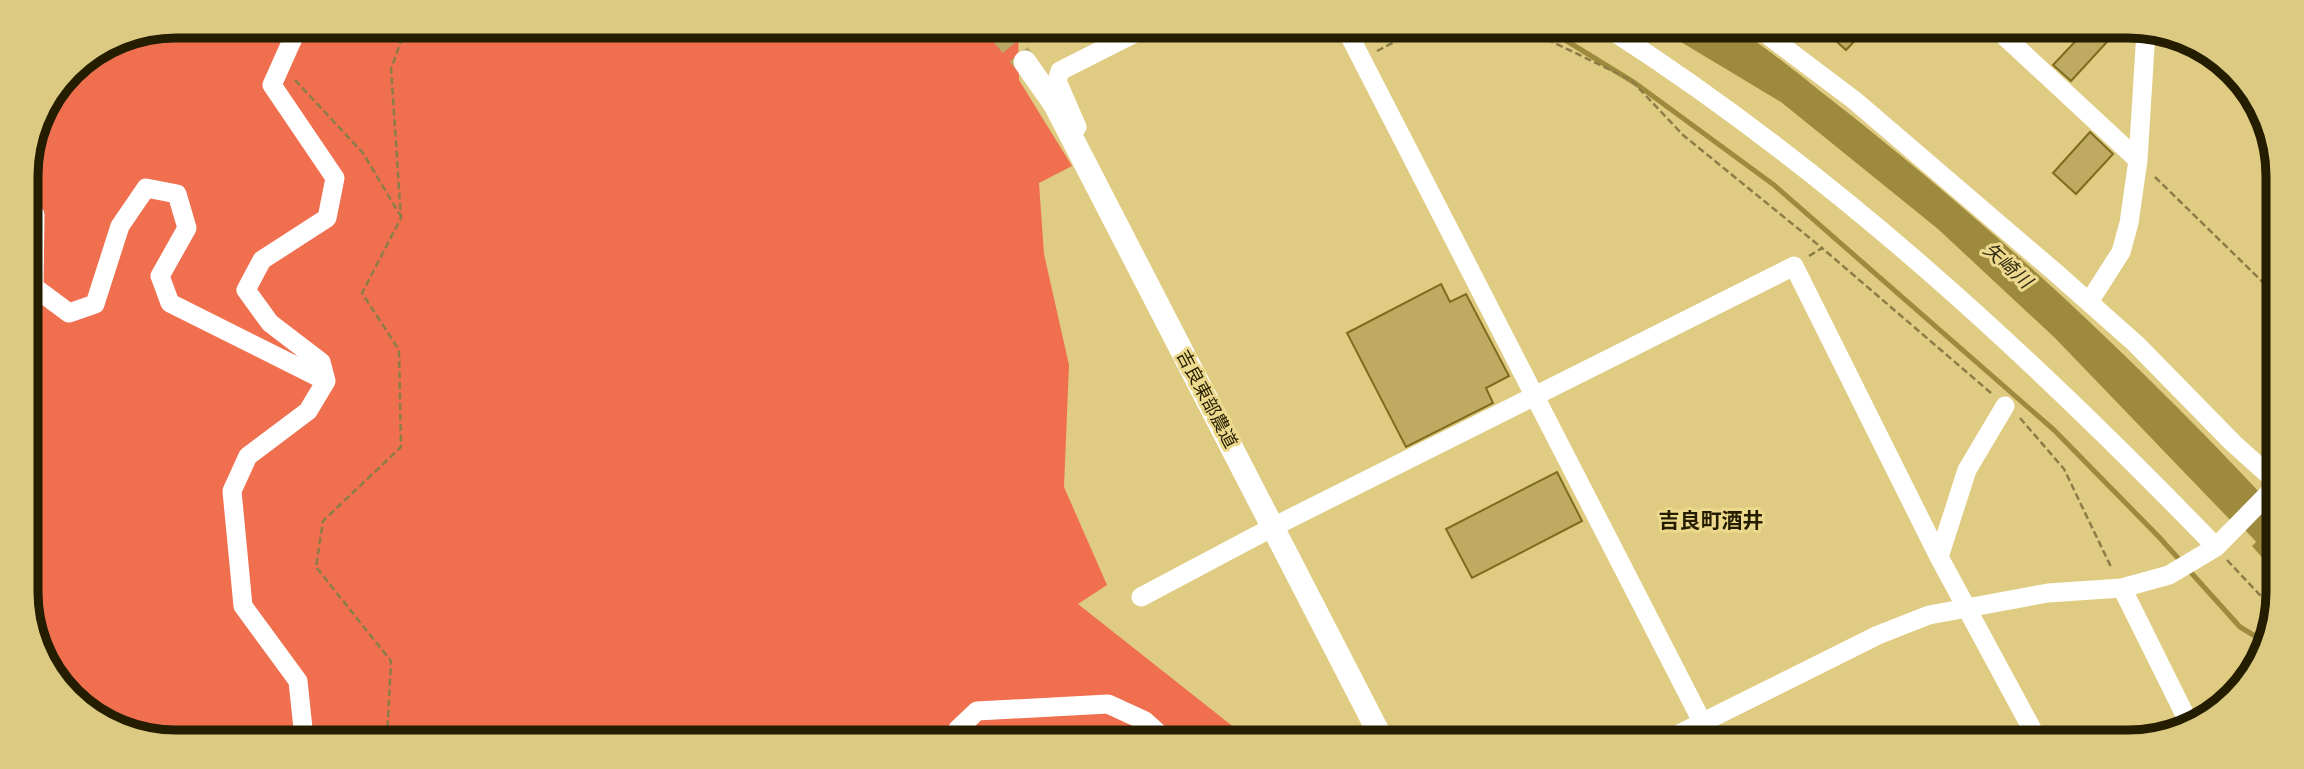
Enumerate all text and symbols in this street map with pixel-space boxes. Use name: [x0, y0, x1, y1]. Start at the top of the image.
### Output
water label: 矢崎川: [1978, 236, 2039, 295]
street label: 吉良東部農道: [1172, 345, 1244, 452]
district label: 吉良町酒井: [1659, 506, 1764, 534]

